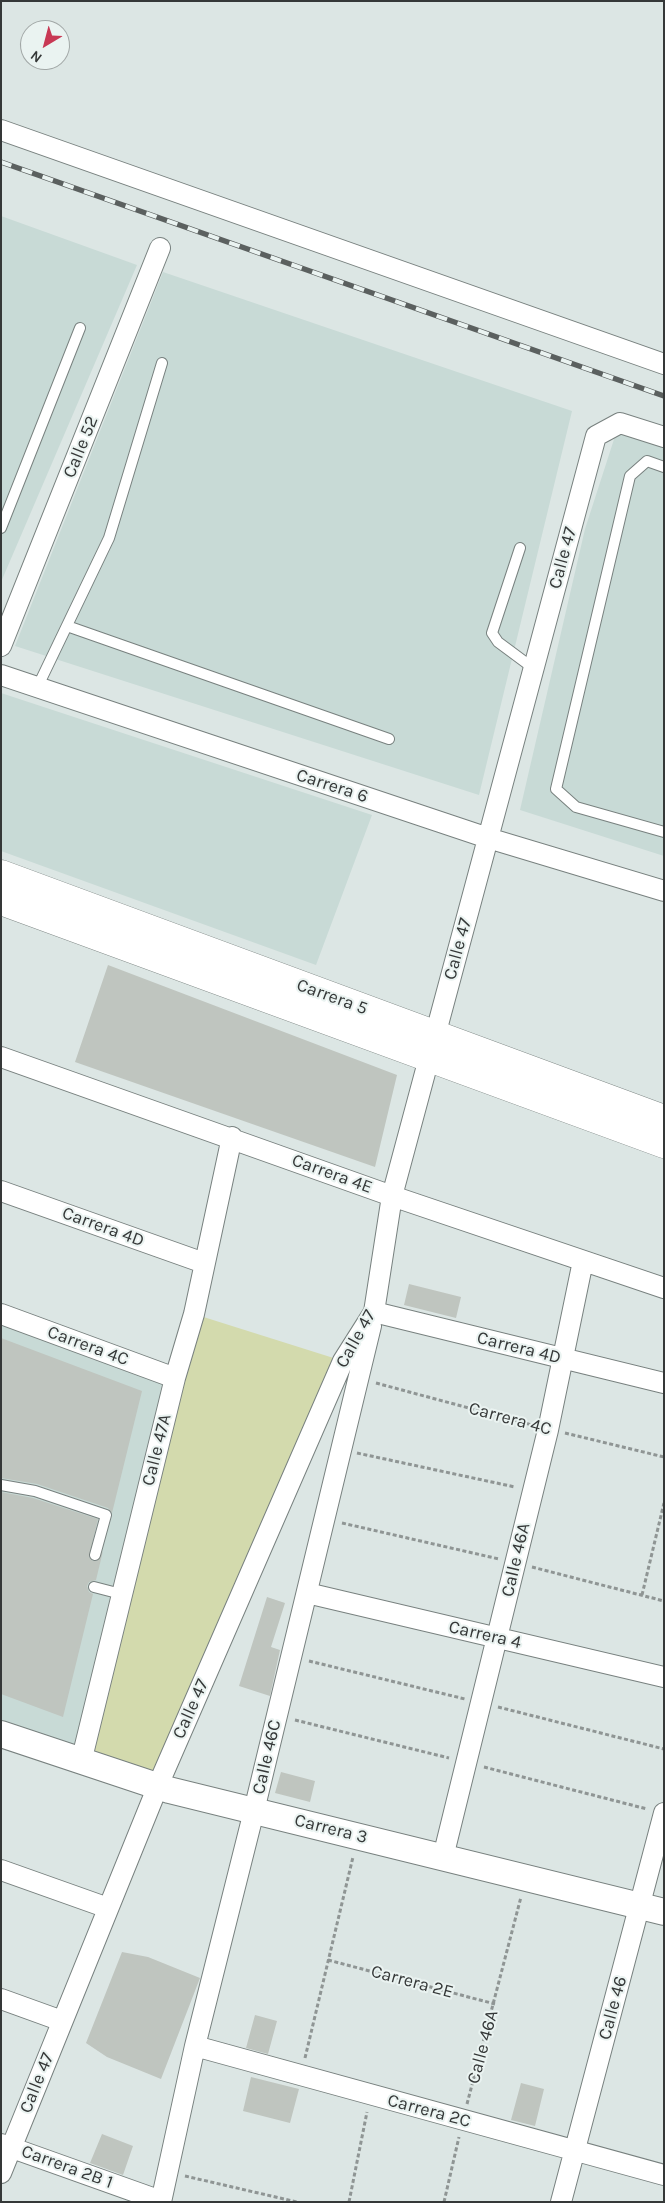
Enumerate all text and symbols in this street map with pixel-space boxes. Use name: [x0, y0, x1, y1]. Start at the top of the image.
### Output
north arrow: [20, 20, 70, 70]
text: N: [27, 47, 45, 66]
street label: Calle 52: [59, 413, 103, 481]
street label: Calle 47: [544, 525, 582, 591]
street label: Carrera 6: [293, 764, 371, 808]
street label: Calle 47: [439, 916, 477, 982]
street label: Carrera 5: [294, 974, 370, 1020]
street label: Carrera 4E: [289, 1149, 375, 1199]
street label: Carrera 4D: [59, 1202, 147, 1252]
street label: Calle 47: [331, 1306, 381, 1372]
street label: Carrera 4C: [44, 1321, 132, 1371]
street label: Carrera 4D: [475, 1327, 563, 1369]
street label: Carrera 4C: [466, 1398, 554, 1440]
street label: Calle 47A: [138, 1412, 176, 1488]
street label: Calle 46A: [497, 1521, 535, 1599]
street label: Carrera 4: [447, 1616, 523, 1654]
street label: Calle 47: [168, 1676, 214, 1742]
street label: Calle 46C: [248, 1718, 286, 1796]
street label: Carrera 3: [292, 1810, 370, 1848]
street label: Carrera 2E: [368, 1961, 456, 2003]
street label: Calle 46: [594, 1974, 632, 2042]
street label: Calle 46A: [463, 2008, 503, 2086]
street label: Calle 47: [15, 2050, 59, 2116]
street label: Carrera 2C: [385, 2090, 473, 2132]
street label: Carrera 2B 1: [18, 2140, 116, 2194]

